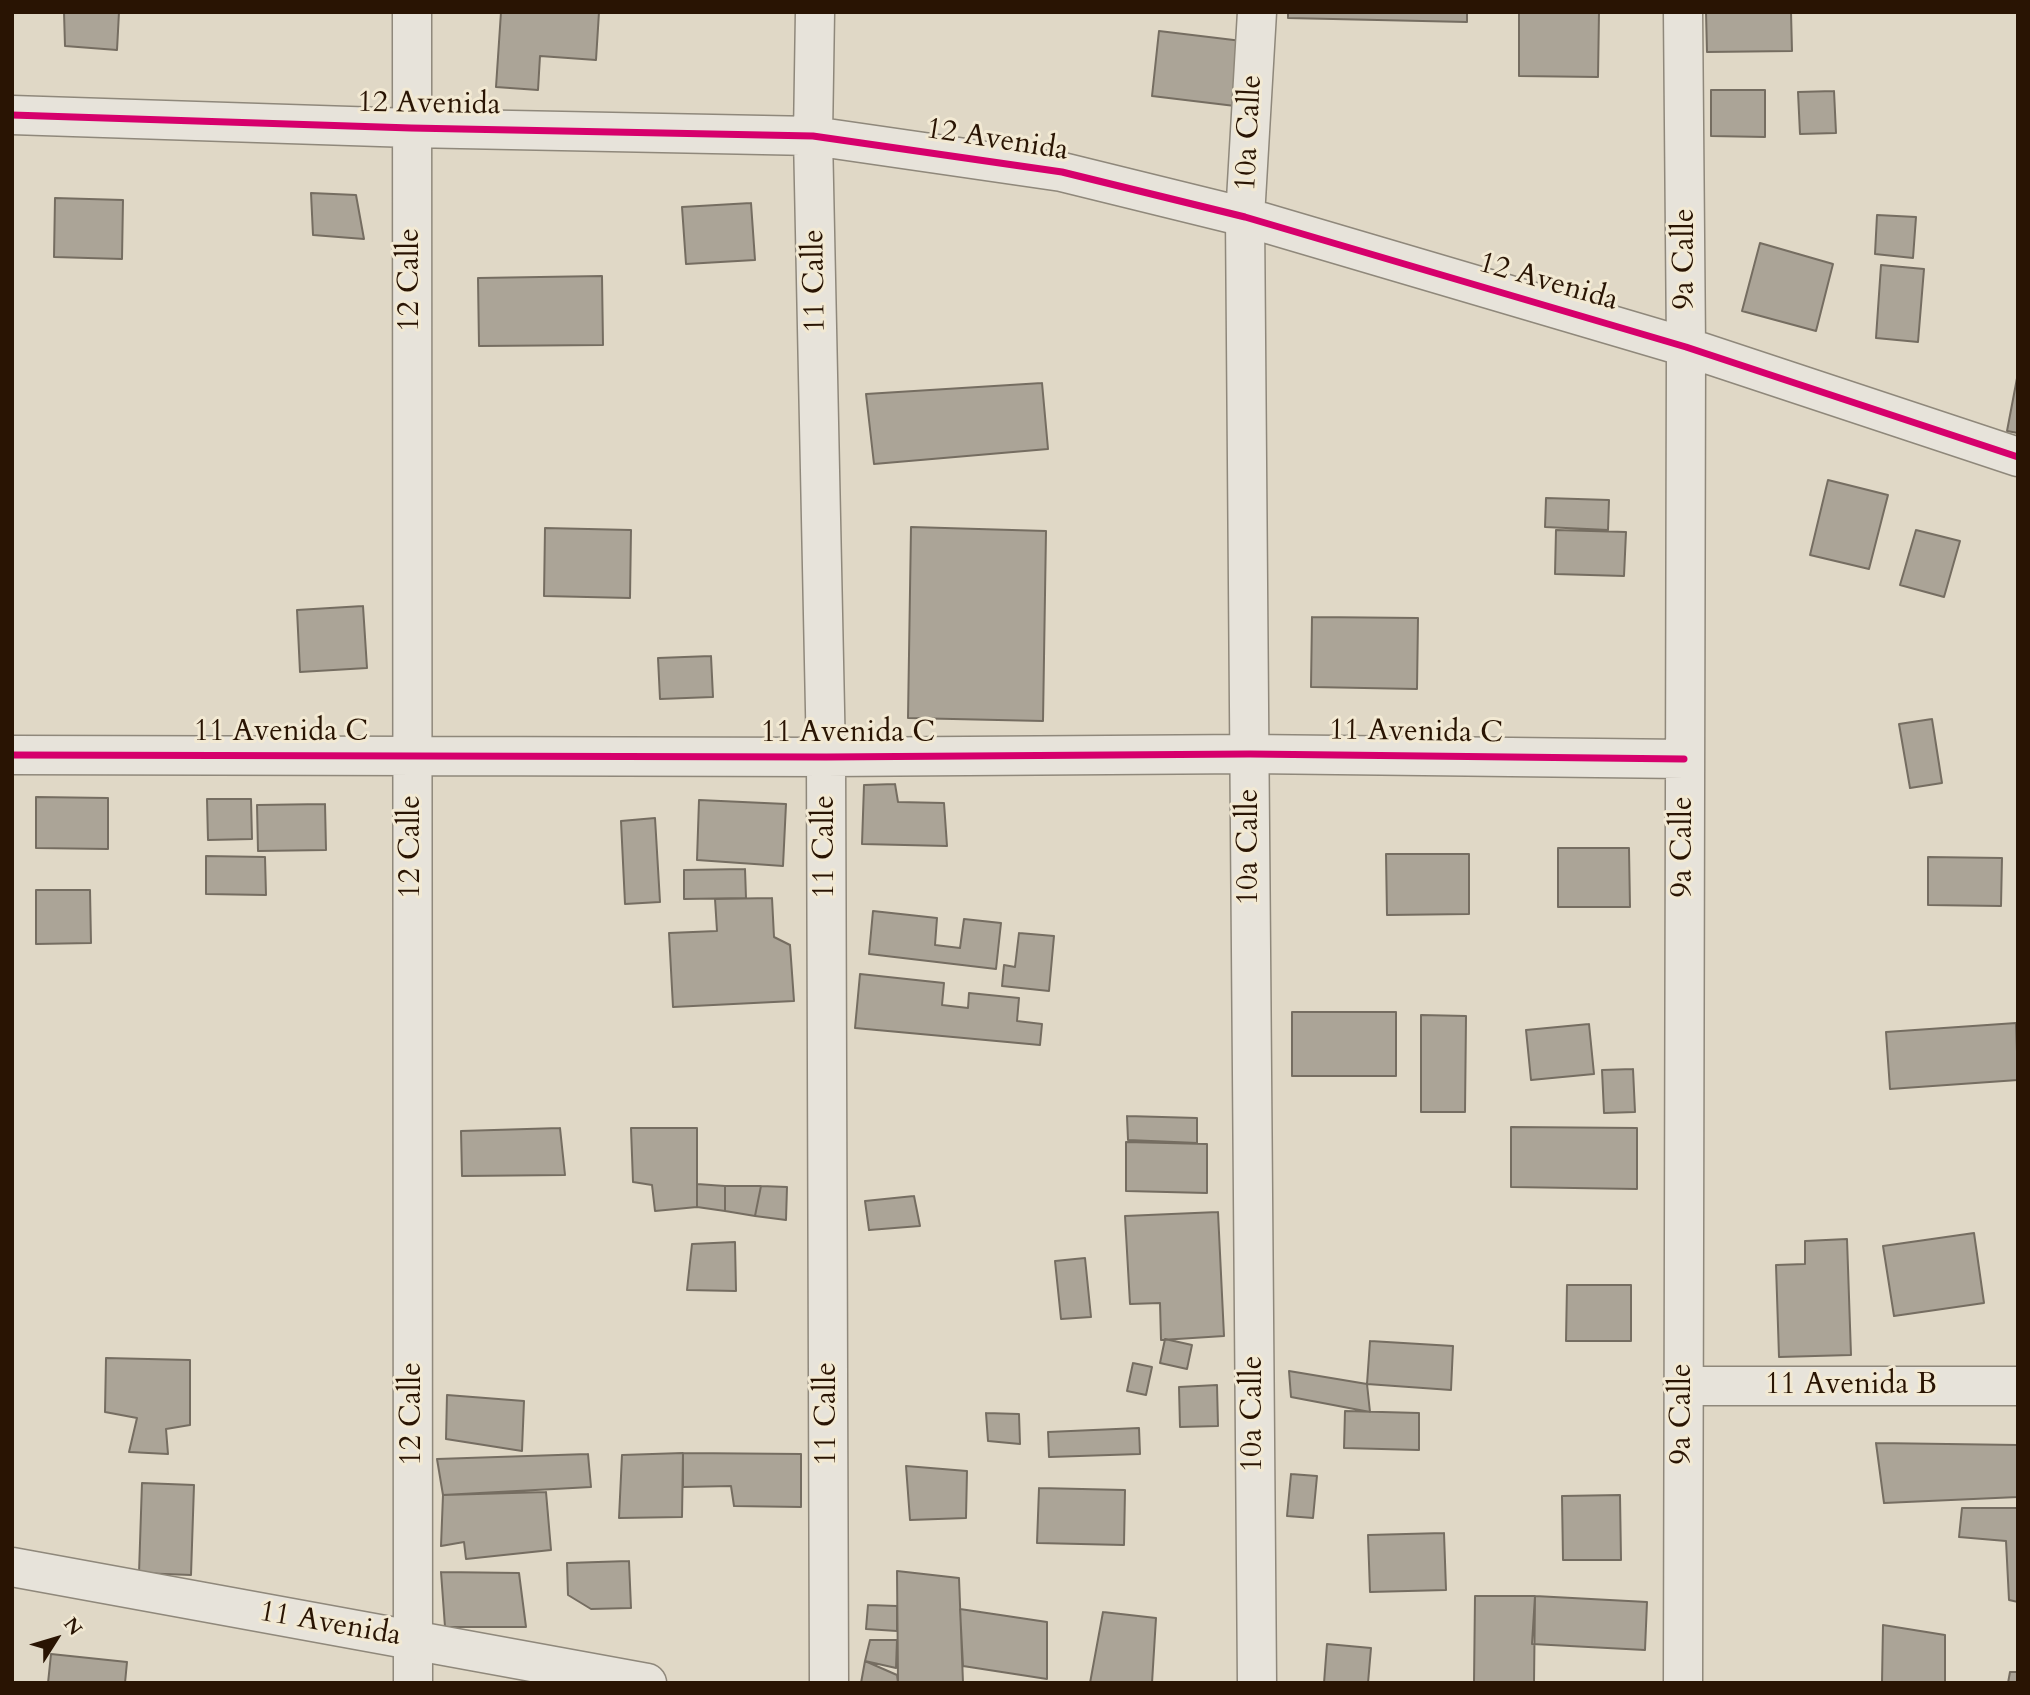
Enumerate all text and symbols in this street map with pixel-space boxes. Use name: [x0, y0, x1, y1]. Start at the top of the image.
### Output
street label: 10a Calle: [1229, 74, 1271, 192]
street label: 12 Avenida: [357, 86, 501, 124]
street label: 12 Avenida: [923, 112, 1071, 170]
street label: 9a Calle: [1668, 208, 1704, 310]
street label: 12 Calle: [393, 228, 429, 332]
street label: 11 Calle: [797, 229, 835, 333]
street label: 12 Avenida: [1474, 246, 1622, 320]
street label: 11 Avenida C: [1329, 713, 1503, 753]
street label: 11 Avenida C: [194, 715, 368, 751]
street label: 11 Avenida C: [761, 716, 935, 752]
street label: 10a Calle: [1232, 789, 1268, 905]
street label: 12 Calle: [394, 795, 430, 899]
street label: 11 Calle: [808, 795, 844, 899]
street label: 9a Calle: [1666, 796, 1702, 898]
street label: 10a Calle: [1236, 1356, 1272, 1472]
street label: 12 Calle: [395, 1362, 431, 1466]
street label: 11 Calle: [810, 1362, 846, 1466]
street label: 9a Calle: [1665, 1363, 1701, 1465]
street label: 11 Avenida B: [1765, 1368, 1937, 1404]
street label: 11 Avenida: [256, 1595, 404, 1655]
north arrow: [21, 1604, 91, 1674]
text: N: [57, 1612, 88, 1641]

